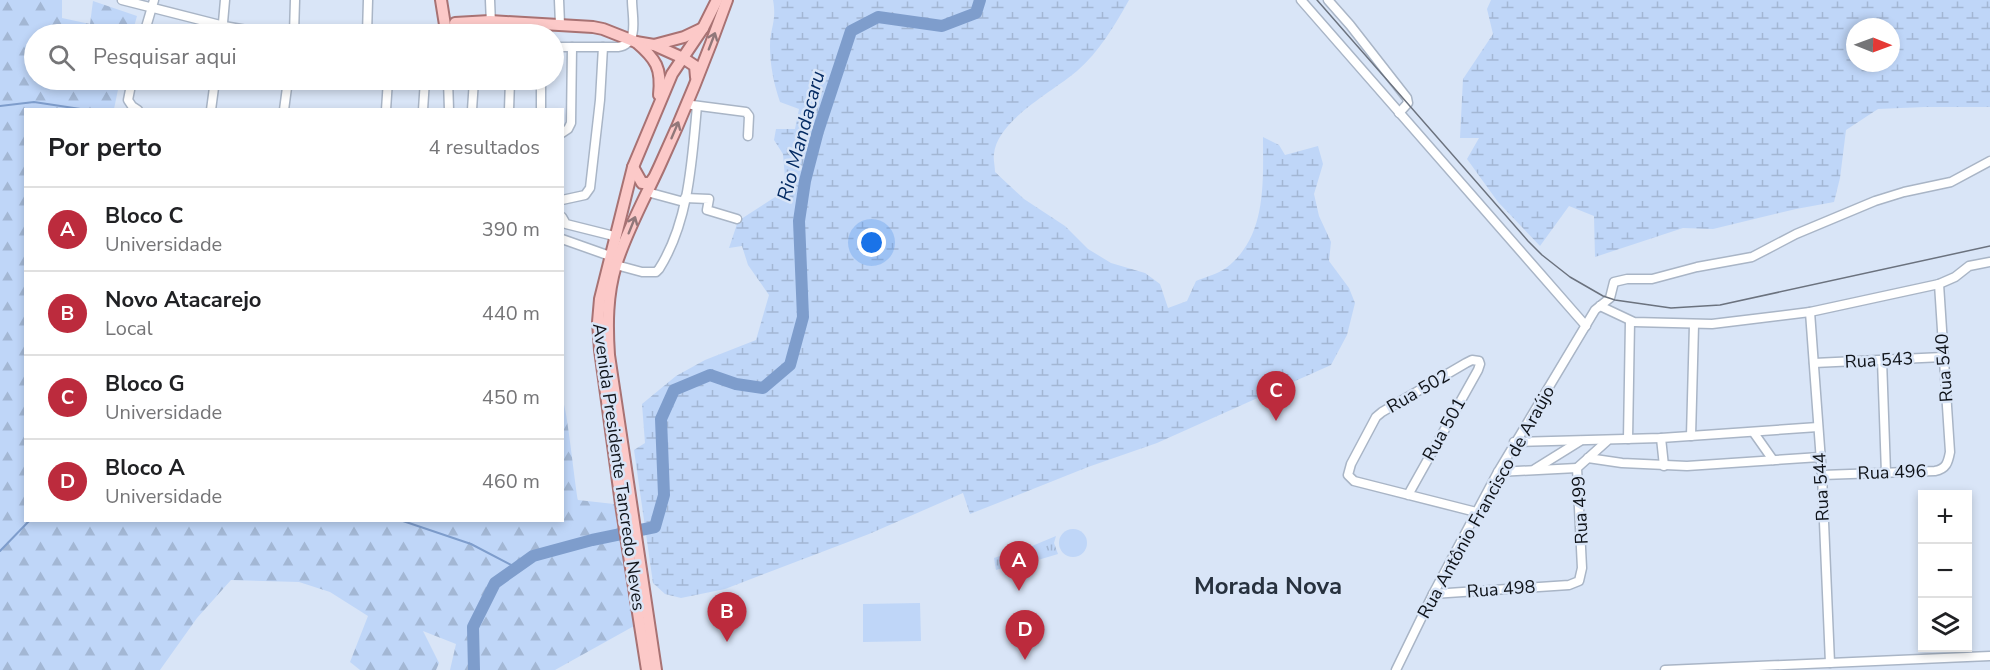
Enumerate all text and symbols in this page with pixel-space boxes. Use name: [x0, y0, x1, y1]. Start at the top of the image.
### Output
north arrow: [1846, 18, 1900, 72]
search box: [24, 24, 564, 90]
one-way arrow: [707, 32, 718, 50]
icon: search: [45, 41, 78, 74]
text: Pesquisar aqui: [93, 42, 237, 72]
water label: Rio Mandacaru: [771, 68, 831, 204]
one-way arrow: [670, 122, 681, 140]
text: Por perto: [48, 130, 162, 165]
text: 4 resultados: [429, 134, 540, 161]
text: Bloco C: [105, 201, 183, 231]
text: A: [60, 216, 75, 243]
text: 390 m: [482, 216, 540, 243]
one-way arrow: [627, 216, 638, 235]
your location: [857, 228, 886, 257]
text: Universidade: [105, 231, 222, 258]
text: Novo Atacarejo: [105, 285, 262, 315]
text: B: [61, 300, 74, 327]
text: 440 m: [482, 300, 540, 327]
text: Local: [105, 315, 153, 342]
street label: Avenida Presidente Tancredo Neves: [587, 322, 651, 612]
street label: Rua 540: [1930, 333, 1958, 403]
street label: Rua 543: [1844, 346, 1914, 374]
street label: Rua 502: [1382, 363, 1454, 419]
text: Bloco G: [105, 369, 185, 399]
pin: C: [1256, 372, 1296, 421]
street label: Rua Antônio Francisco de Araújo: [1412, 381, 1560, 623]
text: C: [61, 384, 74, 411]
text: 450 m: [482, 384, 540, 411]
street label: Rua 501: [1417, 393, 1471, 465]
text: Universidade: [105, 399, 222, 426]
street label: Rua 544: [1807, 452, 1835, 522]
text: Bloco A: [105, 453, 185, 483]
street label: Rua 496: [1857, 459, 1927, 485]
text: D: [60, 468, 75, 495]
text: 460 m: [482, 468, 540, 495]
street label: Rua 499: [1566, 475, 1594, 545]
text: Universidade: [105, 483, 222, 510]
map controls: [1918, 490, 1972, 652]
button: +: [1918, 490, 1972, 544]
pin: A: [1000, 542, 1038, 591]
button: −: [1918, 544, 1972, 598]
district label: Morada Nova: [1194, 570, 1342, 602]
street label: Rua 498: [1466, 575, 1536, 603]
pin: B: [708, 592, 746, 642]
button: layers: [1918, 598, 1972, 652]
pin: D: [1006, 610, 1044, 660]

